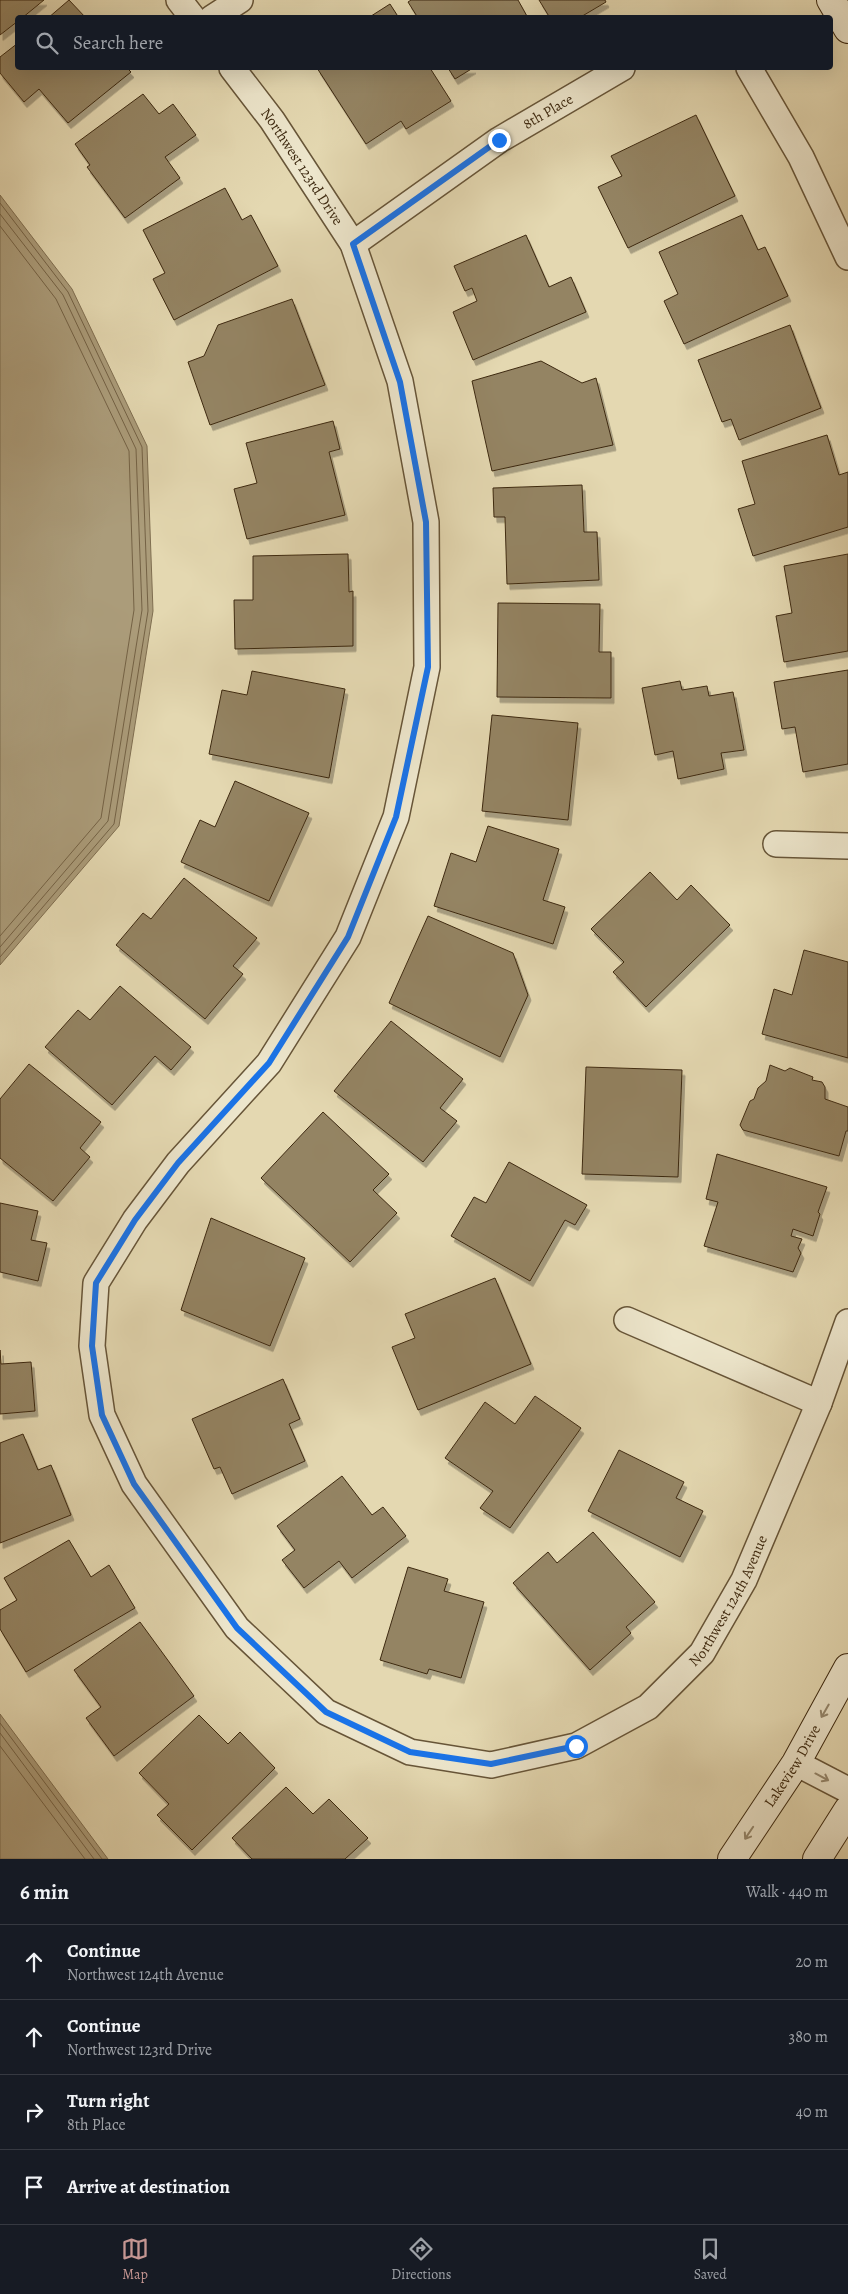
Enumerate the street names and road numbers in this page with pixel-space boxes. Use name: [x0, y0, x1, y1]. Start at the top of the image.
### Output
street label: 8th Place: [519, 89, 577, 134]
street label: Northwest 123rd Drive: [256, 104, 348, 229]
street label: Northwest 124th Avenue: [684, 1532, 772, 1671]
street label: Lakeview Drive: [759, 1721, 825, 1811]

